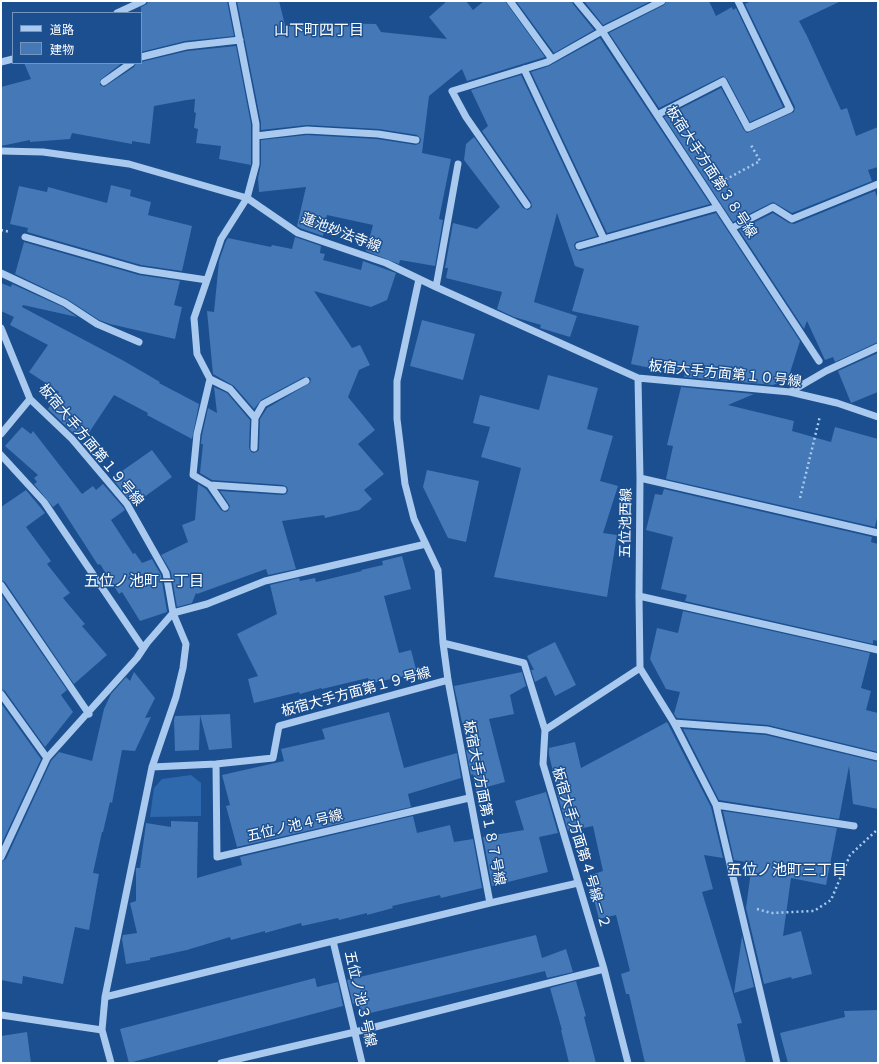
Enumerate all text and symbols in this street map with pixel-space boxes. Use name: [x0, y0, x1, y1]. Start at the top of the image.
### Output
legend: [12, 12, 142, 64]
district label: 山下町四丁目: [274, 22, 364, 40]
text: 道路: [50, 23, 74, 37]
text: 建物: [50, 43, 74, 57]
street label: 板宿大手方面第３８号線: [662, 103, 760, 241]
street label: 蓮池妙法寺線: [299, 210, 383, 256]
street label: 板宿大手方面第１０号線: [648, 358, 802, 390]
street label: 板宿大手方面第１９号線: [35, 381, 147, 509]
street label: 五位池西線: [617, 488, 635, 558]
district label: 五位ノ池町一丁目: [84, 573, 204, 591]
street label: 板宿大手方面第１９号線: [279, 664, 433, 720]
street label: 板宿大手方面第１８７号線: [460, 719, 508, 887]
street label: 板宿大手方面第４号線－２: [548, 765, 614, 931]
street label: 五位ノ池４号線: [245, 807, 345, 845]
district label: 五位ノ池町三丁目: [727, 862, 847, 880]
street label: 五位ノ池３号線: [341, 949, 379, 1049]

